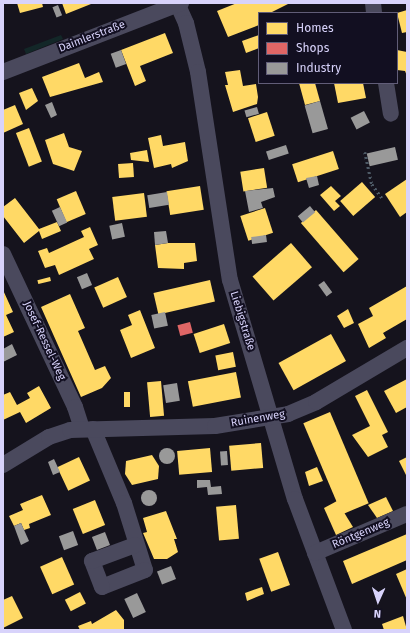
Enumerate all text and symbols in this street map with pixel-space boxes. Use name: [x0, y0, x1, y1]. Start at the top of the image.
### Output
legend: [258, 12, 398, 84]
street label: Daimlerstraße: [57, 18, 127, 56]
text: Homes: [296, 21, 334, 35]
text: Shops: [296, 41, 329, 55]
text: Industry: [296, 61, 341, 75]
street label: Liebigstraße: [227, 290, 257, 352]
street label: Josef-Ressel-Weg: [20, 299, 68, 383]
street label: Ruinenweg: [230, 408, 286, 430]
street label: Röntgenweg: [330, 516, 392, 552]
north arrow: [358, 581, 398, 621]
text: N: [373, 607, 381, 620]

